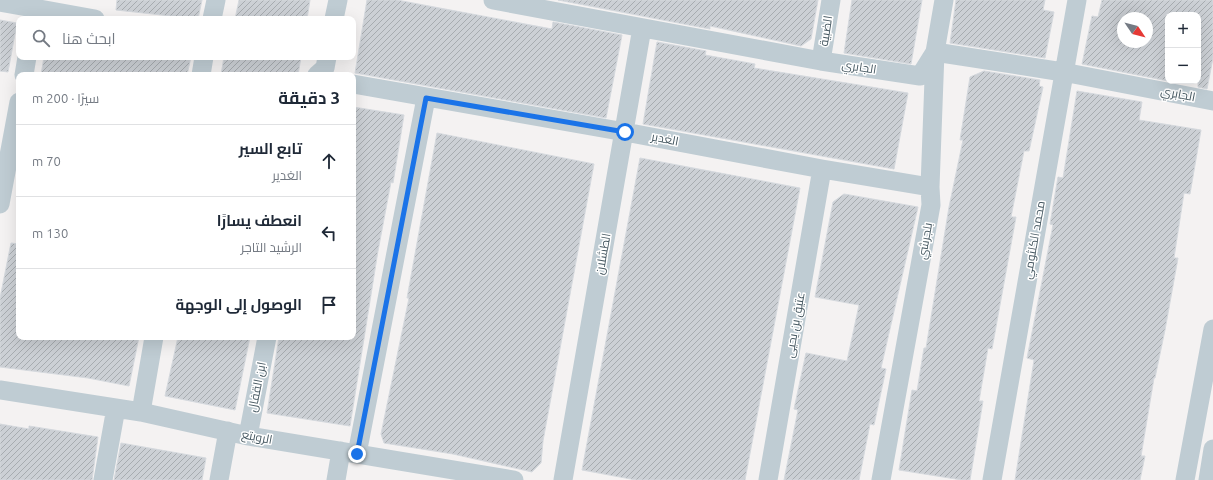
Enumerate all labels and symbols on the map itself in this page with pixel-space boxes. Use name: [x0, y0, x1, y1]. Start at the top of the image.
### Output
north arrow: [1117, 12, 1153, 48]
street label: الضبية: [817, 15, 835, 47]
street label: الجابري: [840, 57, 877, 80]
street label: الجابري: [1159, 84, 1196, 107]
route start: [616, 123, 634, 141]
street label: الغدير: [649, 129, 680, 148]
street label: محمد الكلثومي: [1020, 200, 1051, 281]
street label: بلجرشي: [915, 222, 938, 261]
street label: الطشلان: [592, 232, 614, 276]
street label: عتيق بن يحيى: [782, 291, 808, 359]
street label: ابن القفال: [245, 361, 269, 413]
street label: الرويتع: [240, 427, 274, 448]
route end: [348, 445, 366, 463]

